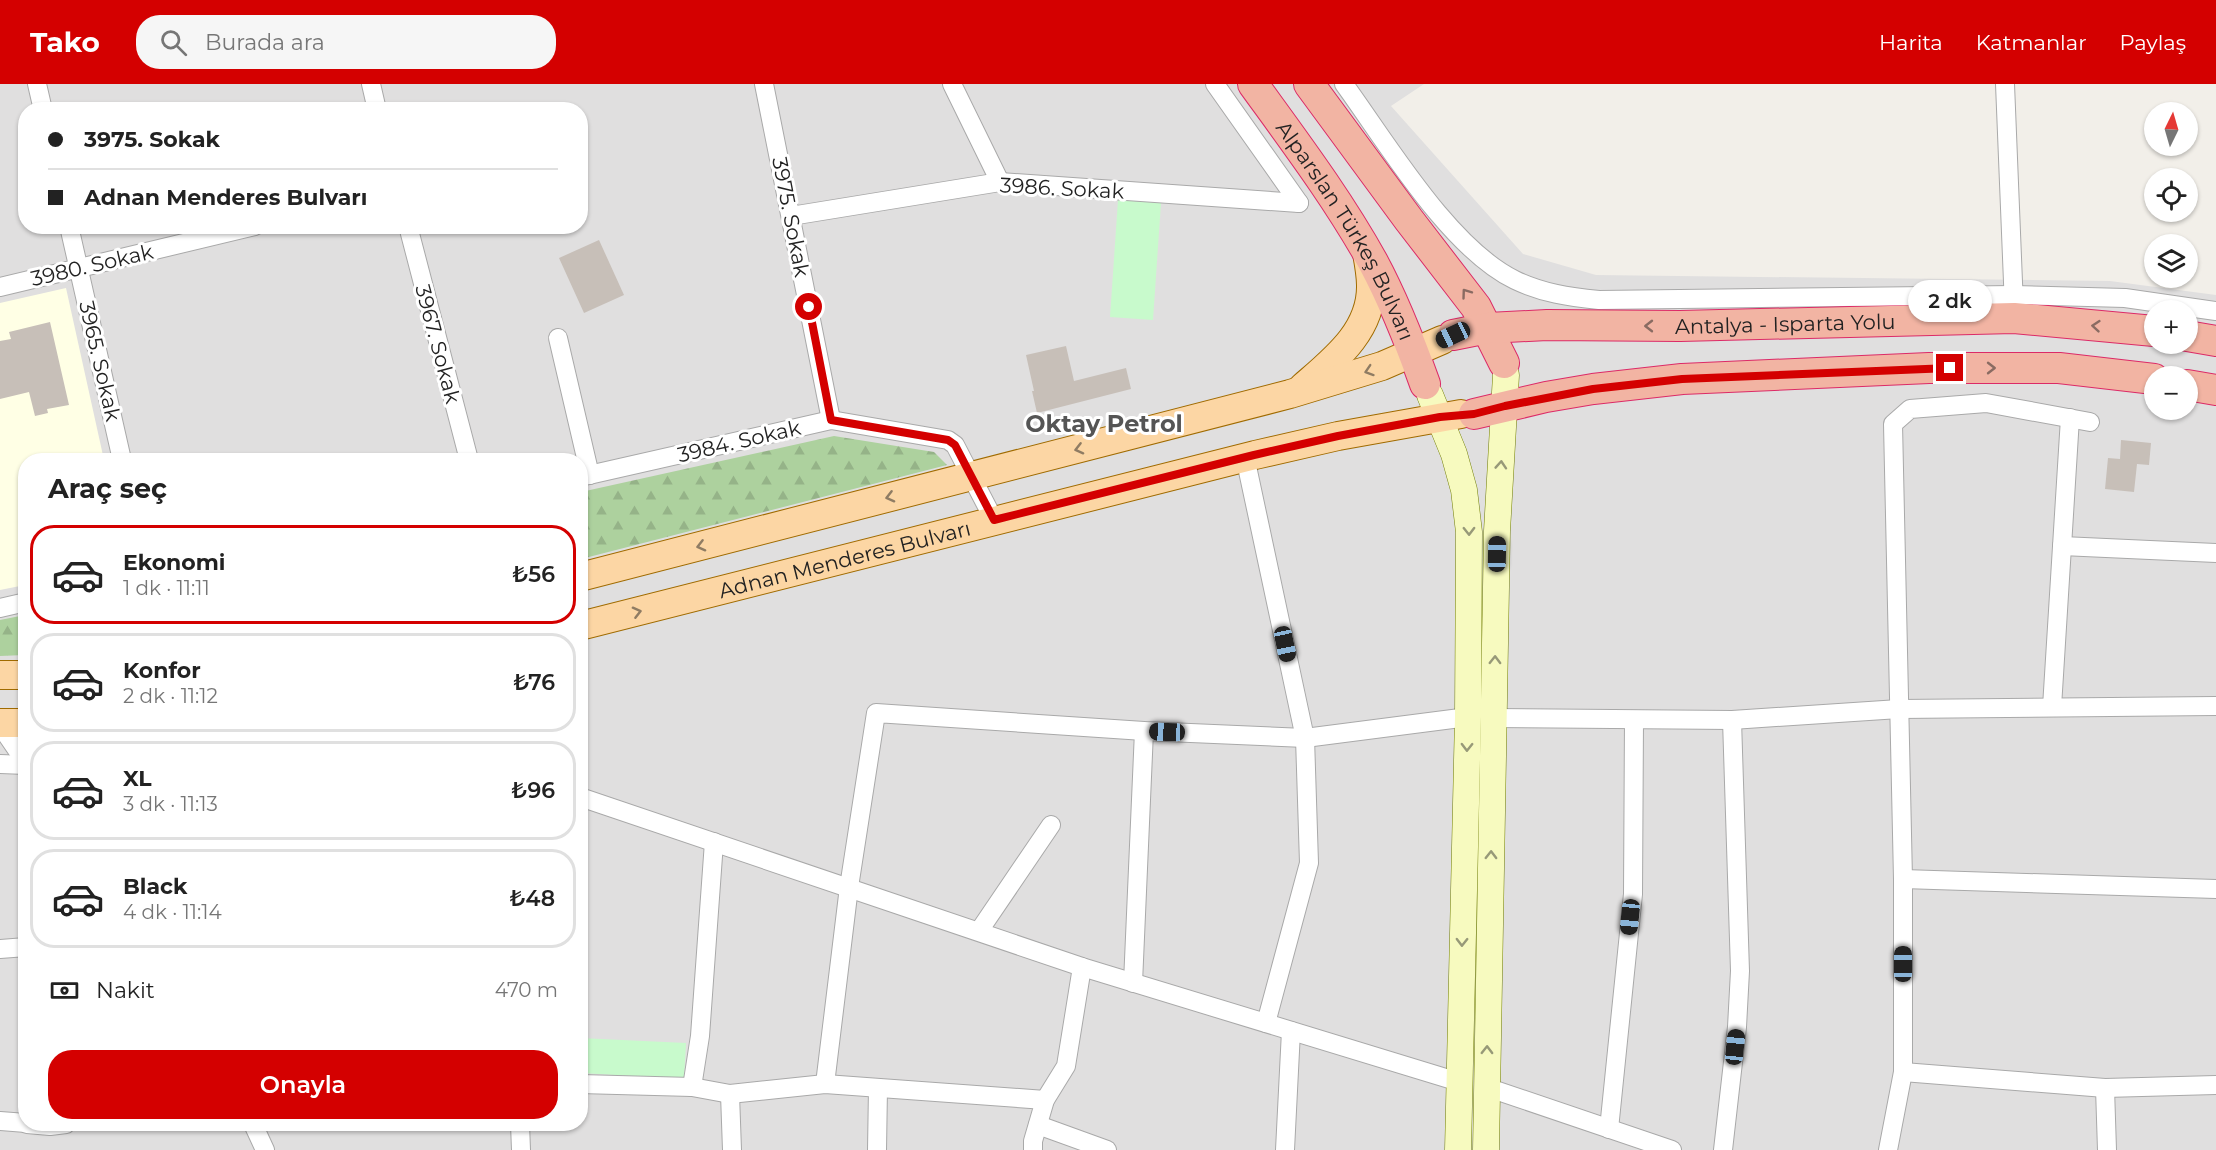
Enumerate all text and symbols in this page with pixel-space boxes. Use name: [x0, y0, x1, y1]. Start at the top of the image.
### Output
search box: [136, 15, 556, 69]
text: Tako: [30, 25, 100, 59]
icon: search: [157, 26, 190, 59]
text: Burada ara: [205, 29, 325, 56]
text: Harita: [1879, 30, 1943, 55]
text: Katmanlar: [1976, 30, 2087, 55]
text: Paylaş: [2120, 30, 2186, 55]
north arrow: [2144, 102, 2198, 156]
map controls: [2144, 102, 2198, 420]
street label: Alparslan Türkeş Bulvarı: [1271, 116, 1420, 344]
text: 3975. Sokak: [84, 126, 220, 153]
street label: 3975. Sokak: [767, 155, 815, 280]
button: locate: [2144, 168, 2198, 222]
street label: 3986. Sokak: [999, 172, 1125, 204]
text: Adnan Menderes Bulvarı: [84, 184, 367, 211]
button: layers: [2144, 234, 2198, 288]
street label: 3980. Sokak: [28, 239, 156, 291]
callout: 2 dk: [1908, 281, 1992, 323]
street label: 3967. Sokak: [410, 282, 466, 407]
one-way arrow: [1462, 289, 1473, 300]
text: 2 dk: [1928, 289, 1972, 313]
route start: [795, 293, 822, 320]
street label: 3965. Sokak: [74, 298, 126, 424]
button: +: [2144, 300, 2198, 354]
street label: Antalya - Isparta Yolu: [1675, 308, 1896, 339]
car: [1433, 319, 1473, 351]
one-way arrow: [1645, 320, 1654, 332]
one-way arrow: [2091, 320, 2100, 333]
route end: [1936, 354, 1963, 381]
one-way arrow: [1987, 362, 1996, 374]
one-way arrow: [1364, 364, 1375, 376]
button: −: [2144, 366, 2198, 420]
district label: Oktay Petrol: [1025, 409, 1183, 438]
street label: 3984. Sokak: [675, 415, 803, 467]
one-way arrow: [1074, 441, 1084, 454]
one-way arrow: [1494, 460, 1507, 469]
text: Araç seç: [48, 472, 167, 505]
one-way arrow: [885, 489, 895, 502]
street label: Adnan Menderes Bulvarı: [716, 515, 973, 603]
one-way arrow: [1463, 526, 1475, 535]
car: [1488, 536, 1506, 572]
one-way arrow: [696, 538, 706, 551]
icon: car: [51, 548, 105, 602]
text: Ekonomi: [123, 549, 225, 576]
text: ₺56: [512, 561, 555, 588]
text: 1 dk · 11:11: [123, 576, 210, 600]
one-way arrow: [632, 606, 642, 619]
car: [1272, 625, 1298, 663]
one-way arrow: [1488, 655, 1501, 664]
icon: car: [51, 656, 105, 710]
text: Konfor: [123, 657, 201, 684]
text: ₺76: [513, 669, 555, 696]
text: 2 dk · 11:12: [123, 684, 218, 708]
car: [1149, 722, 1185, 742]
one-way arrow: [1461, 742, 1473, 751]
icon: car: [51, 764, 105, 818]
text: XL: [123, 765, 152, 792]
text: ₺96: [511, 777, 555, 804]
text: 3 dk · 11:13: [123, 792, 218, 816]
one-way arrow: [1484, 850, 1497, 859]
icon: car: [51, 872, 105, 926]
text: Black: [123, 873, 187, 900]
text: ₺48: [509, 885, 555, 912]
car: [1619, 898, 1641, 936]
text: 4 dk · 11:14: [123, 900, 222, 924]
one-way arrow: [1456, 937, 1468, 946]
car: [1894, 946, 1912, 982]
icon: cash: [48, 974, 81, 1007]
text: Nakit: [96, 977, 155, 1004]
text: 470 m: [495, 978, 558, 1002]
car: [1724, 1028, 1746, 1066]
one-way arrow: [1480, 1045, 1493, 1054]
button: Onayla: [48, 1050, 558, 1119]

